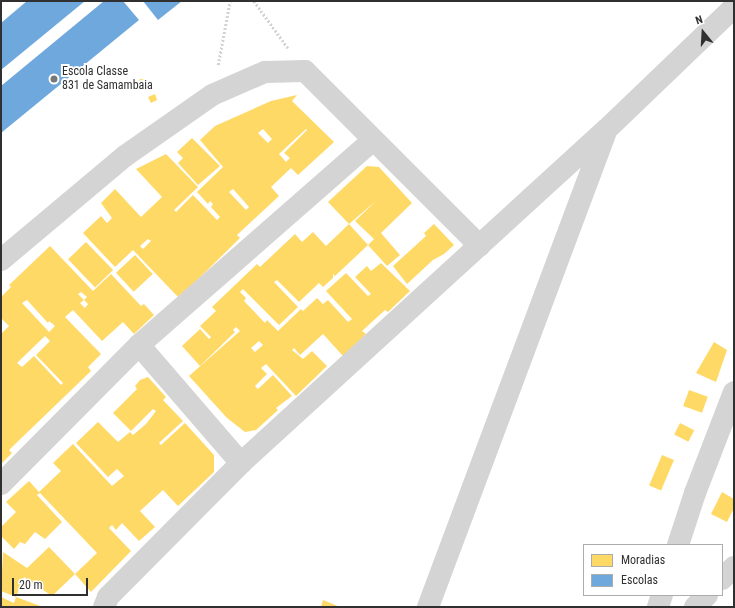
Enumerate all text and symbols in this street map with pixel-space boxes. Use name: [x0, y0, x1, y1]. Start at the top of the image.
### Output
north arrow: [683, 12, 723, 52]
text: N: [694, 13, 704, 27]
place label: Escola Classe 831 de Samambaia: [62, 65, 153, 93]
marker: Escola Classe 831 de Samambaia: [49, 74, 59, 84]
legend: [583, 544, 723, 596]
text: Moradias: [621, 553, 665, 567]
scale bar: [14, 570, 90, 596]
text: Escolas: [621, 573, 658, 587]
text: 20 m: [19, 578, 43, 592]

